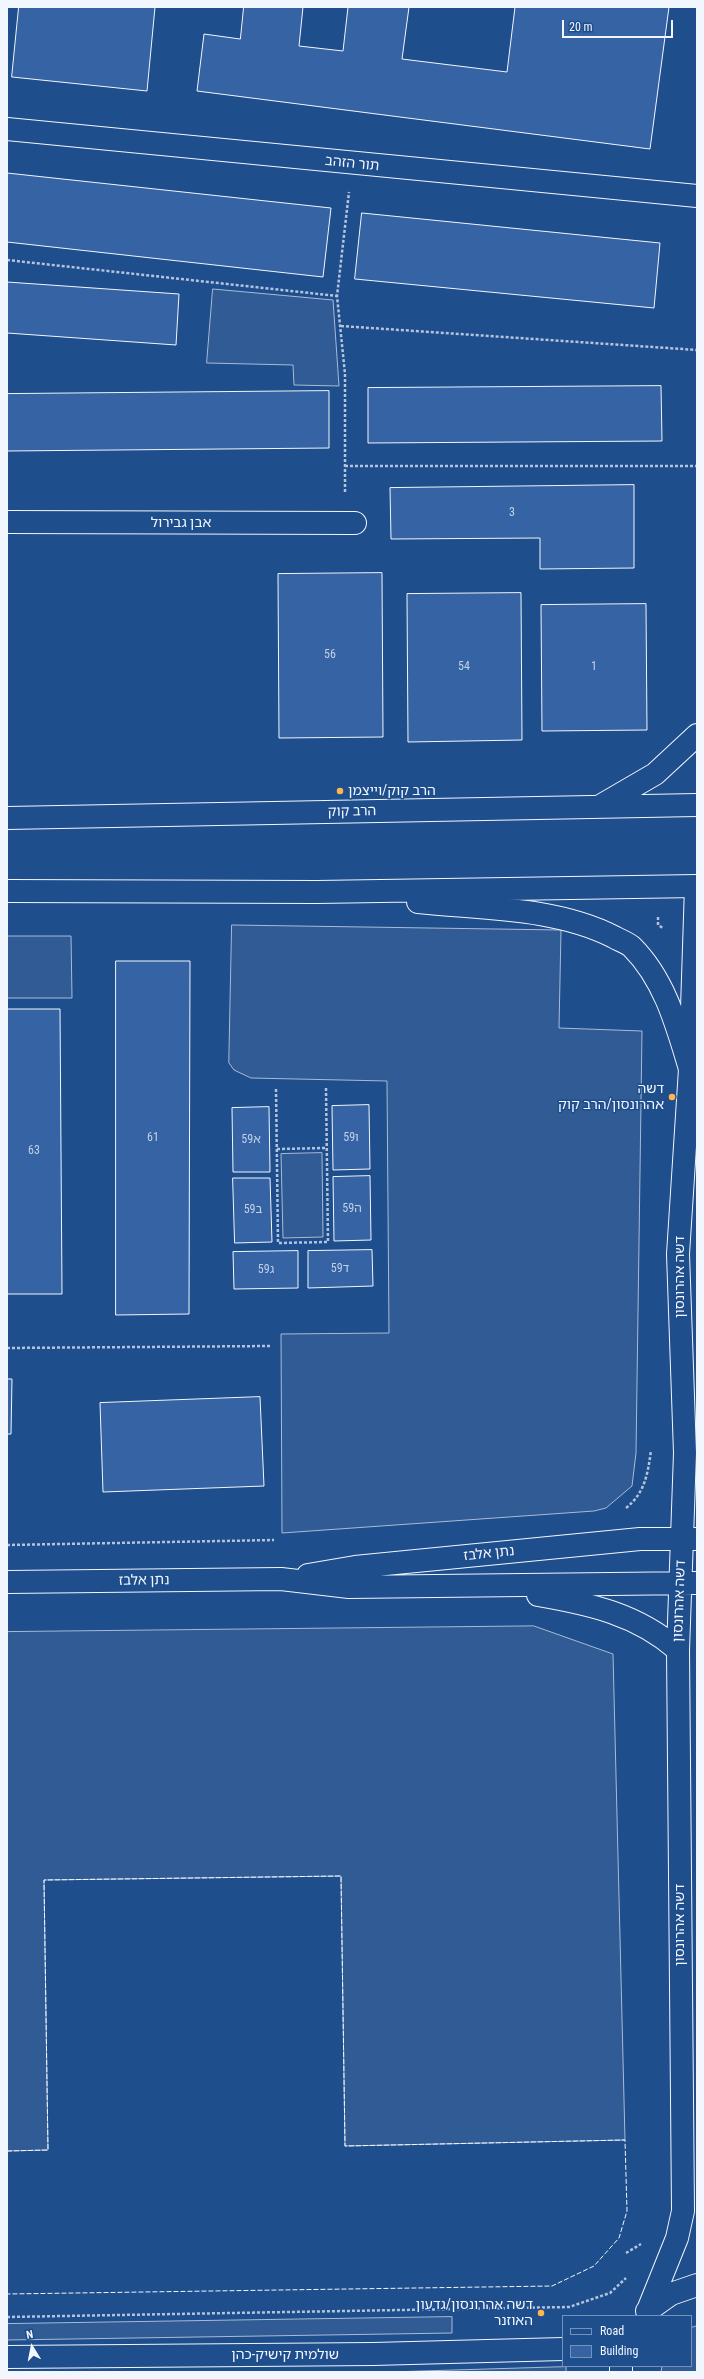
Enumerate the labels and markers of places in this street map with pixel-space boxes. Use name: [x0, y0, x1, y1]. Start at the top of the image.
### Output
place label: הרב קוק/וייצמן: [348, 783, 436, 799]
marker: הרב קוק/וייצמן: [335, 786, 345, 796]
place label: דשה אהרונסון/הרב קוק: [558, 1081, 664, 1114]
marker: דשה אהרונסון/הרב קוק: [667, 1092, 677, 1102]
place label: דשה אהרונסון/גדעון האוזנר: [416, 2297, 533, 2330]
marker: דשה אהרונסון/גדעון האוזנר: [536, 2308, 546, 2318]

